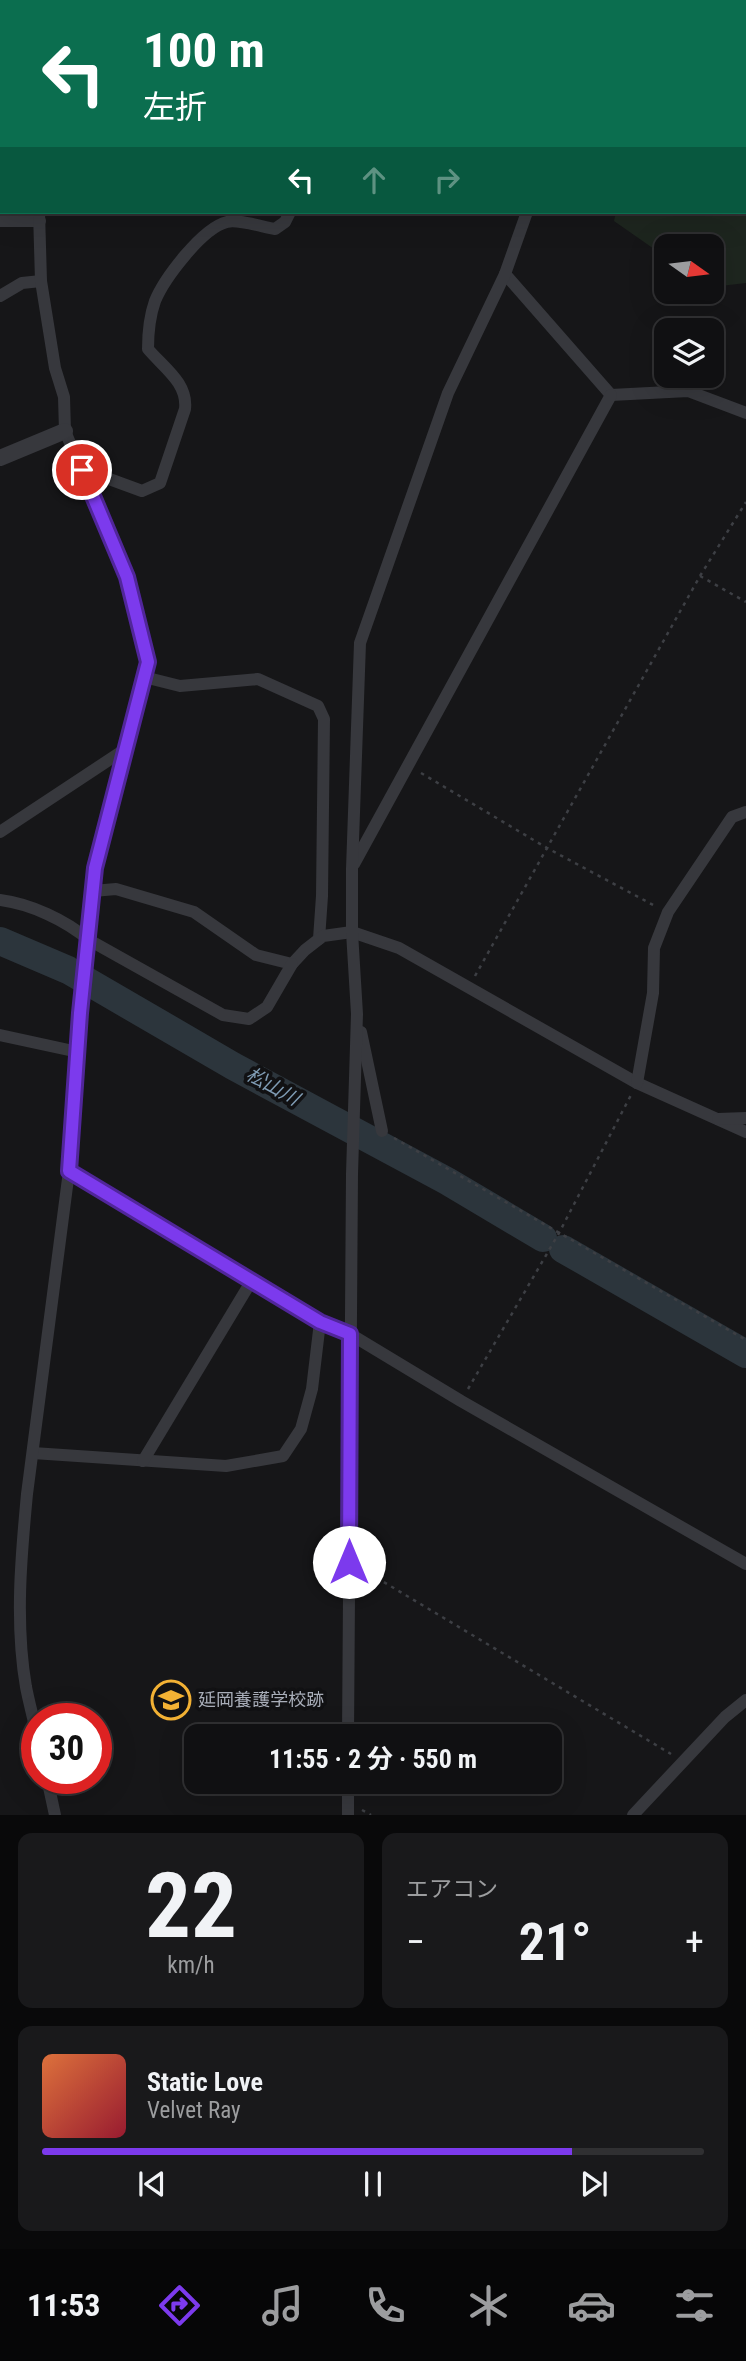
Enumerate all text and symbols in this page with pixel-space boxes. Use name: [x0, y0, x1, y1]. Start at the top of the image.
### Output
text: 100 m: [143, 22, 265, 79]
icon: left: [28, 28, 119, 119]
text: 左折: [143, 88, 207, 126]
icon: left: [282, 161, 320, 199]
icon: ahead: [355, 161, 393, 199]
icon: right: [428, 161, 466, 199]
north arrow: [654, 234, 724, 304]
map controls: [654, 234, 724, 388]
button: layers: [654, 318, 724, 388]
pin: [52, 440, 112, 500]
icon: arrive: [63, 451, 101, 489]
water label: 松山川: [242, 1063, 305, 1111]
position arrow: [312, 1525, 386, 1599]
school or university icon: 延岡養護学校跡: [150, 1679, 192, 1721]
place label: 延岡養護学校跡: [198, 1689, 324, 1710]
speed limit sign: 30: [21, 1703, 112, 1794]
text: 11:55 · 2 分 · 550 m: [269, 1744, 477, 1774]
text: 22: [145, 1853, 237, 1959]
text: エアコン: [406, 1876, 498, 1903]
text: 21°: [519, 1912, 591, 1973]
text: −: [406, 1920, 425, 1964]
text: +: [685, 1920, 704, 1964]
text: km/h: [167, 1952, 215, 1979]
text: Static Love: [147, 2067, 263, 2097]
text: Velvet Ray: [147, 2097, 241, 2124]
icon: previous: [133, 2165, 171, 2203]
icon: pause: [354, 2165, 392, 2203]
icon: next: [575, 2165, 613, 2203]
icon: directions: [155, 2281, 204, 2330]
icon: music: [258, 2281, 307, 2330]
icon: phone: [361, 2281, 410, 2330]
icon: climate: [464, 2281, 513, 2330]
icon: car: [567, 2281, 616, 2330]
icon: filters: [670, 2281, 719, 2330]
text: 11:53: [27, 2286, 100, 2324]

